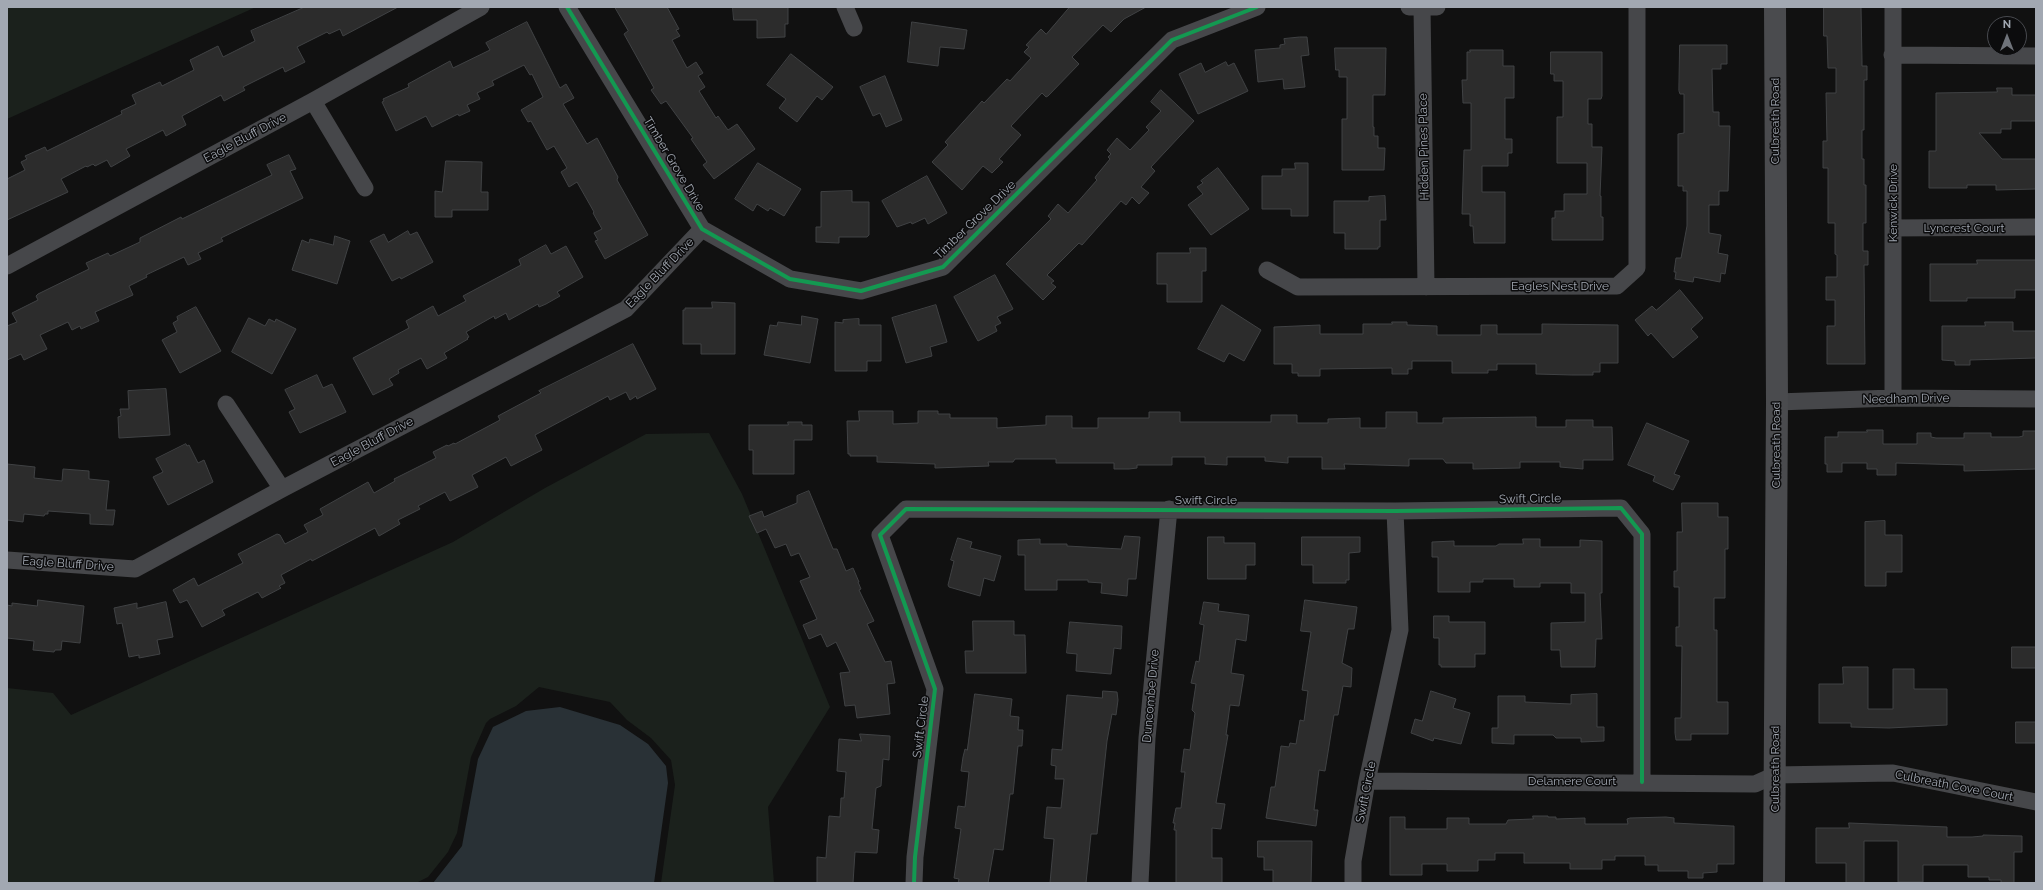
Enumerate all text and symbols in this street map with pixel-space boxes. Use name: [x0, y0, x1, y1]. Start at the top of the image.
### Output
north arrow: [1987, 16, 2027, 56]
text: N: [2003, 18, 2011, 31]
street label: Culbreath Road: [1768, 78, 1782, 164]
street label: Hidden Pines Place: [1416, 93, 1432, 201]
street label: Eagle Bluff Drive: [201, 110, 289, 166]
street label: Timber Grove Drive: [640, 114, 708, 214]
street label: Kenwick Drive: [1886, 164, 1900, 242]
street label: Timber Grove Drive: [931, 178, 1019, 262]
street label: Lyncrest Court: [1924, 221, 2004, 235]
street label: Eagle Bluff Drive: [623, 235, 697, 311]
street label: Eagles Nest Drive: [1511, 279, 1609, 293]
street label: Needham Drive: [1862, 391, 1950, 407]
street label: Culbreath Road: [1769, 402, 1783, 488]
street label: Eagle Bluff Drive: [328, 414, 416, 470]
street label: Swift Circle: [1499, 491, 1561, 507]
street label: Swift Circle: [1175, 493, 1237, 507]
street label: Eagle Bluff Drive: [22, 554, 114, 574]
street label: Duncombe Drive: [1140, 649, 1162, 743]
street label: Swift Circle: [910, 695, 932, 759]
street label: Culbreath Road: [1768, 726, 1782, 812]
street label: Swift Circle: [1353, 760, 1379, 824]
street label: Culbreath Cove Court: [1894, 768, 2014, 804]
street label: Delamere Court: [1528, 774, 1616, 788]

